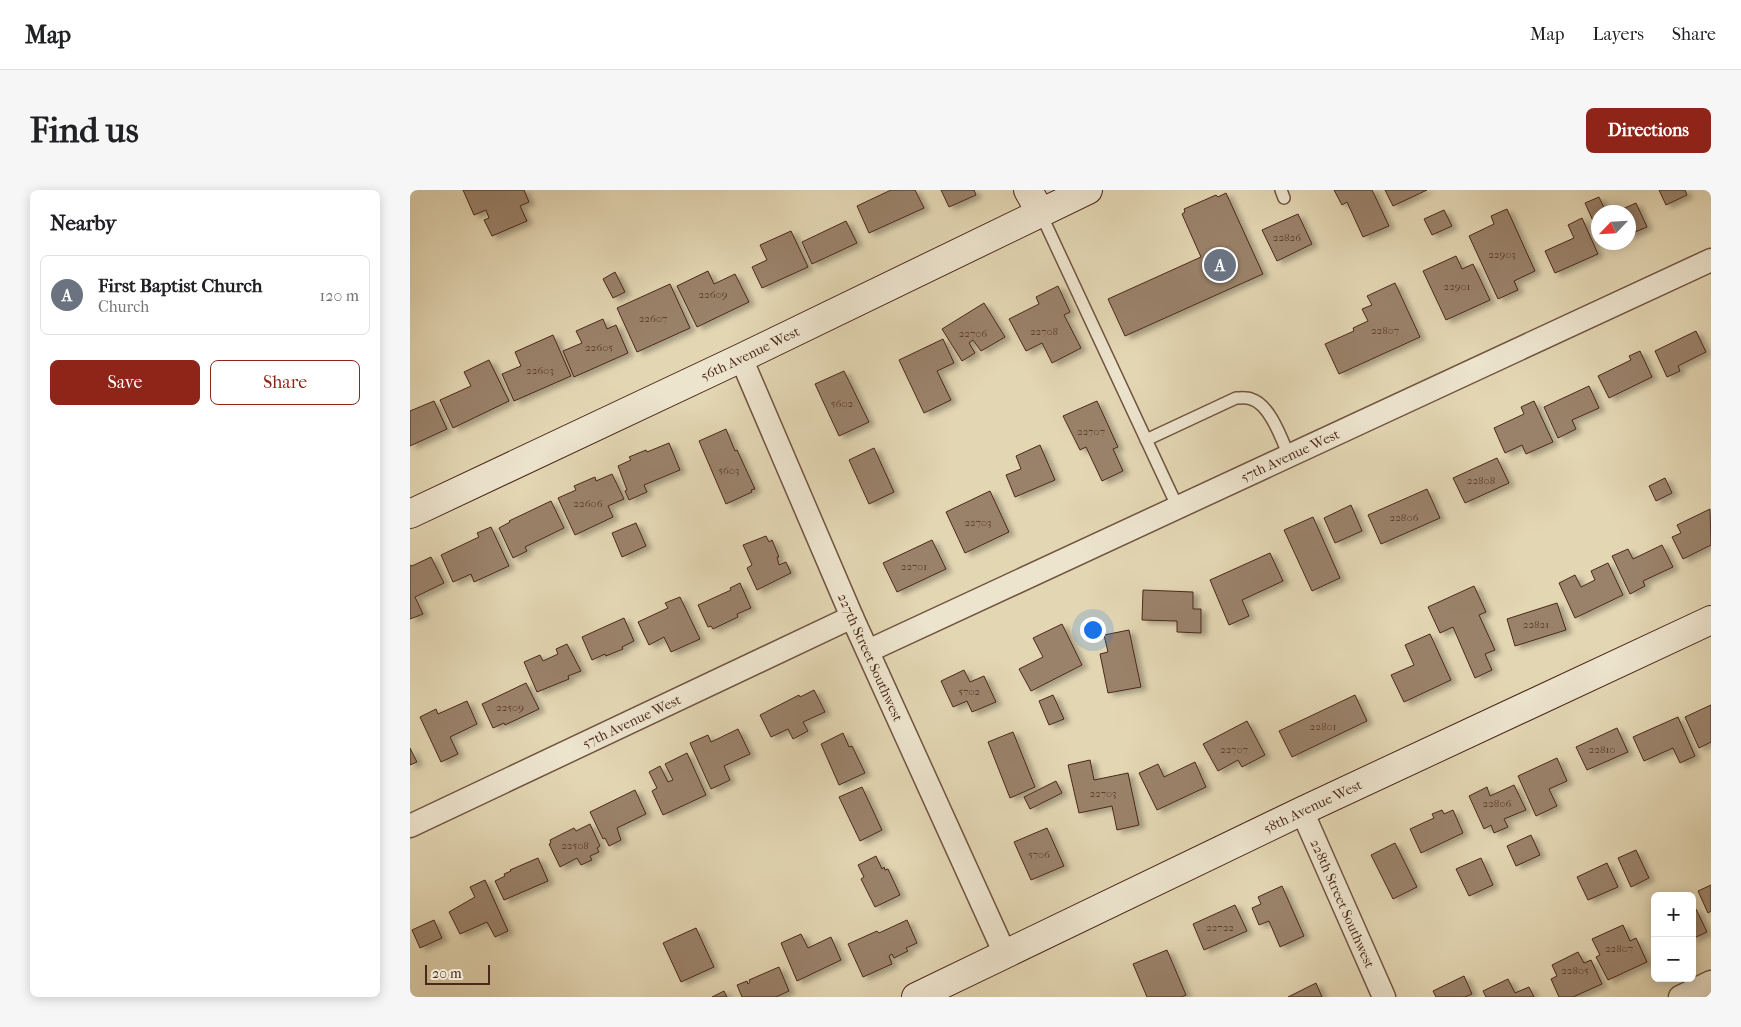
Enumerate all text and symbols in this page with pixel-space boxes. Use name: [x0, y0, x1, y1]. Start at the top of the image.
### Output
text: Map: [25, 21, 71, 49]
text: Map: [1530, 24, 1564, 45]
text: Layers: [1592, 24, 1644, 45]
text: Share: [1672, 24, 1716, 45]
button: Directions: [1586, 108, 1711, 153]
text: Find us: [30, 110, 139, 151]
north arrow: [1591, 205, 1636, 250]
text: Nearby: [50, 211, 116, 235]
house number: 22826: [1273, 231, 1301, 244]
pin: A: [1204, 246, 1236, 284]
house number: 22903: [1488, 248, 1516, 261]
text: First Baptist Church: [98, 275, 262, 297]
house number: 22901: [1443, 280, 1471, 293]
text: A: [62, 286, 72, 305]
text: 120 m: [320, 286, 359, 305]
house number: 22609: [698, 288, 728, 301]
text: Church: [98, 297, 149, 316]
house number: 22607: [639, 312, 667, 325]
street label: 56th Avenue West: [698, 323, 802, 385]
house number: 22807: [1371, 324, 1399, 337]
house number: 22708: [1030, 325, 1058, 338]
house number: 22706: [959, 327, 987, 340]
house number: 22605: [585, 341, 613, 354]
button: Save: [50, 360, 200, 405]
button: Share: [210, 360, 360, 405]
house number: 22603: [526, 364, 554, 377]
house number: 5602: [831, 397, 854, 410]
house number: 22707: [1077, 425, 1105, 438]
street label: 57th Avenue West: [1238, 426, 1342, 486]
house number: 5603: [718, 464, 740, 477]
house number: 22808: [1467, 474, 1495, 487]
house number: 22606: [573, 497, 603, 510]
house number: 22806: [1390, 511, 1418, 524]
house number: 22703: [964, 516, 992, 529]
house number: 22701: [901, 560, 927, 573]
street label: 227th Street Southwest: [834, 591, 906, 724]
your location: [1080, 617, 1106, 643]
house number: 22821: [1523, 618, 1549, 631]
house number: 5702: [958, 685, 980, 698]
street label: 57th Avenue West: [580, 691, 684, 752]
house number: 22509: [496, 701, 524, 714]
house number: 22801: [1310, 720, 1336, 733]
house number: 22707: [1220, 743, 1248, 756]
house number: 22810: [1589, 743, 1615, 756]
street label: 58th Avenue West: [1261, 776, 1365, 837]
house number: 22703: [1089, 787, 1117, 800]
house number: 22806: [1483, 797, 1511, 810]
street label: 228th Street Southwest: [1306, 836, 1378, 971]
house number: 22508: [561, 839, 589, 852]
house number: 5706: [1028, 848, 1050, 861]
map controls: [1651, 892, 1696, 982]
button: +: [1651, 892, 1696, 937]
house number: 22722: [1206, 921, 1234, 934]
button: −: [1651, 937, 1696, 982]
house number: 22807: [1605, 942, 1633, 955]
scale bar: [425, 962, 490, 985]
house number: 22805: [1561, 964, 1589, 977]
text: 20 m: [432, 965, 462, 982]

